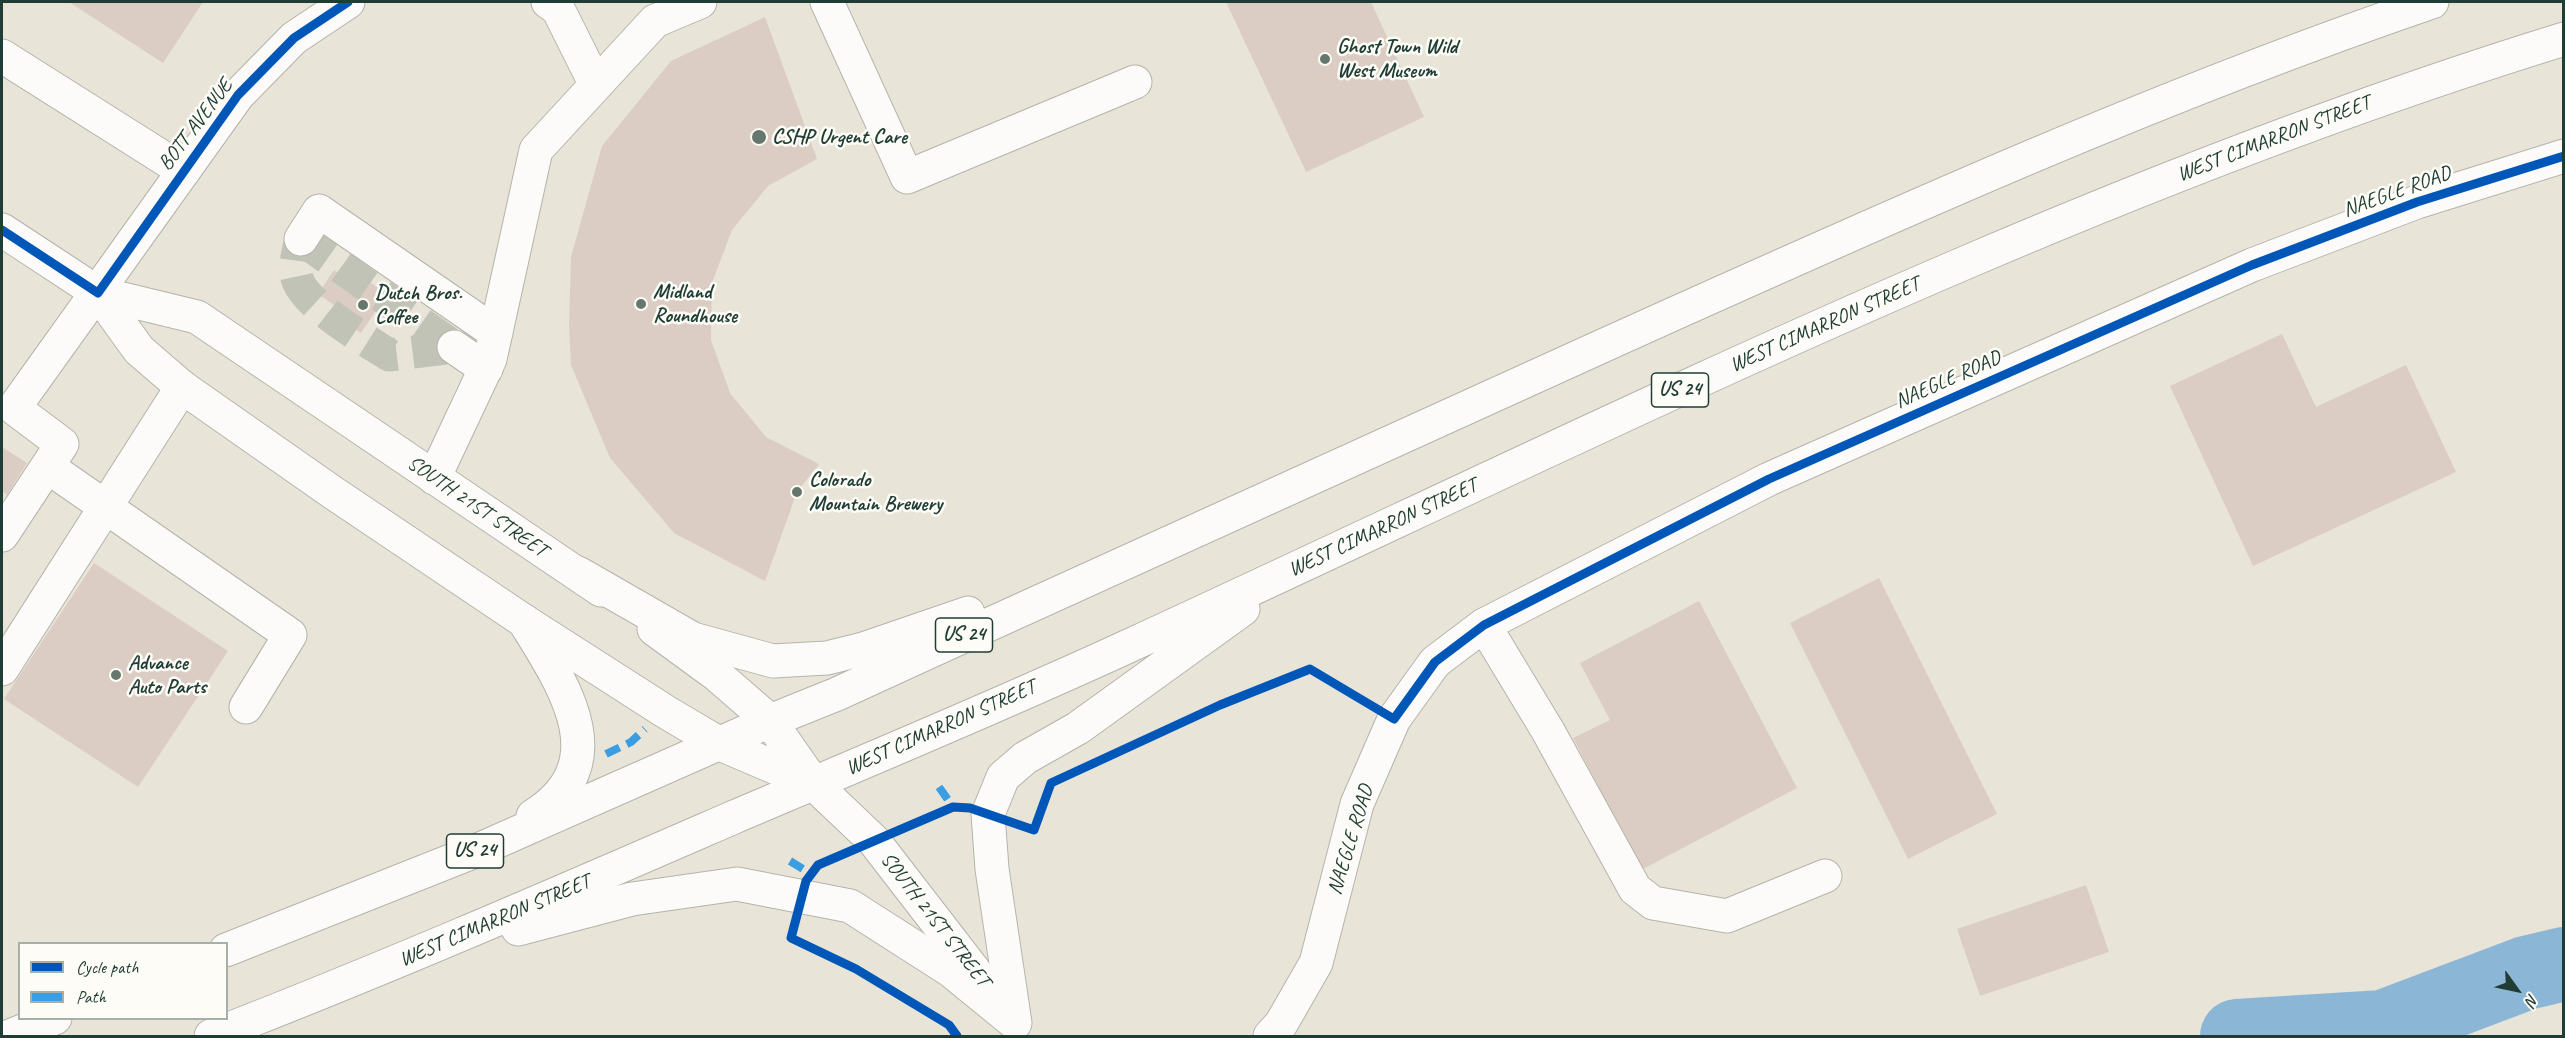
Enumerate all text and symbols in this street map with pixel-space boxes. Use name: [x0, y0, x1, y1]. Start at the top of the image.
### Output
place label: Ghost Town Wild West Museum: [1337, 34, 1457, 84]
marker: Ghost Town Wild West Museum: [1318, 52, 1332, 66]
street label: BOTT AVENUE: [153, 74, 239, 176]
street label: WEST CIMARRON STREET: [2174, 90, 2374, 188]
place label: CSHP Urgent Care: [772, 124, 907, 150]
marker: CSHP Urgent Care: [750, 128, 768, 146]
street label: NAEGLE ROAD: [2339, 161, 2455, 223]
street label: WEST CIMARRON STREET: [1726, 272, 1924, 378]
place label: Midland Roundhouse: [653, 279, 737, 329]
place label: Dutch Bros. Coffee: [375, 280, 462, 330]
marker: Midland Roundhouse: [634, 297, 648, 311]
marker: Dutch Bros. Coffee: [356, 298, 370, 312]
street label: NAEGLE ROAD: [1891, 345, 2005, 415]
road number: US 24: [1652, 373, 1708, 407]
street label: SOUTH 21ST STREET: [402, 451, 552, 563]
place label: Colorado Mountain Brewery: [809, 467, 942, 517]
street label: WEST CIMARRON STREET: [1285, 473, 1481, 583]
marker: Colorado Mountain Brewery: [790, 485, 804, 499]
road number: US 24: [936, 618, 992, 652]
place label: Advance Auto Parts: [128, 650, 206, 700]
marker: Advance Auto Parts: [109, 668, 123, 682]
street label: WEST CIMARRON STREET: [842, 675, 1040, 781]
street label: NAEGLE ROAD: [1322, 782, 1380, 898]
road number: US 24: [446, 834, 504, 868]
street label: SOUTH 21ST STREET: [875, 848, 995, 992]
street label: WEST CIMARRON STREET: [396, 869, 594, 973]
legend: [18, 942, 228, 1020]
text: Cycle path: [76, 956, 138, 978]
north arrow: [2487, 960, 2547, 1020]
text: Path: [76, 986, 106, 1008]
text: N: [2521, 990, 2543, 1009]

